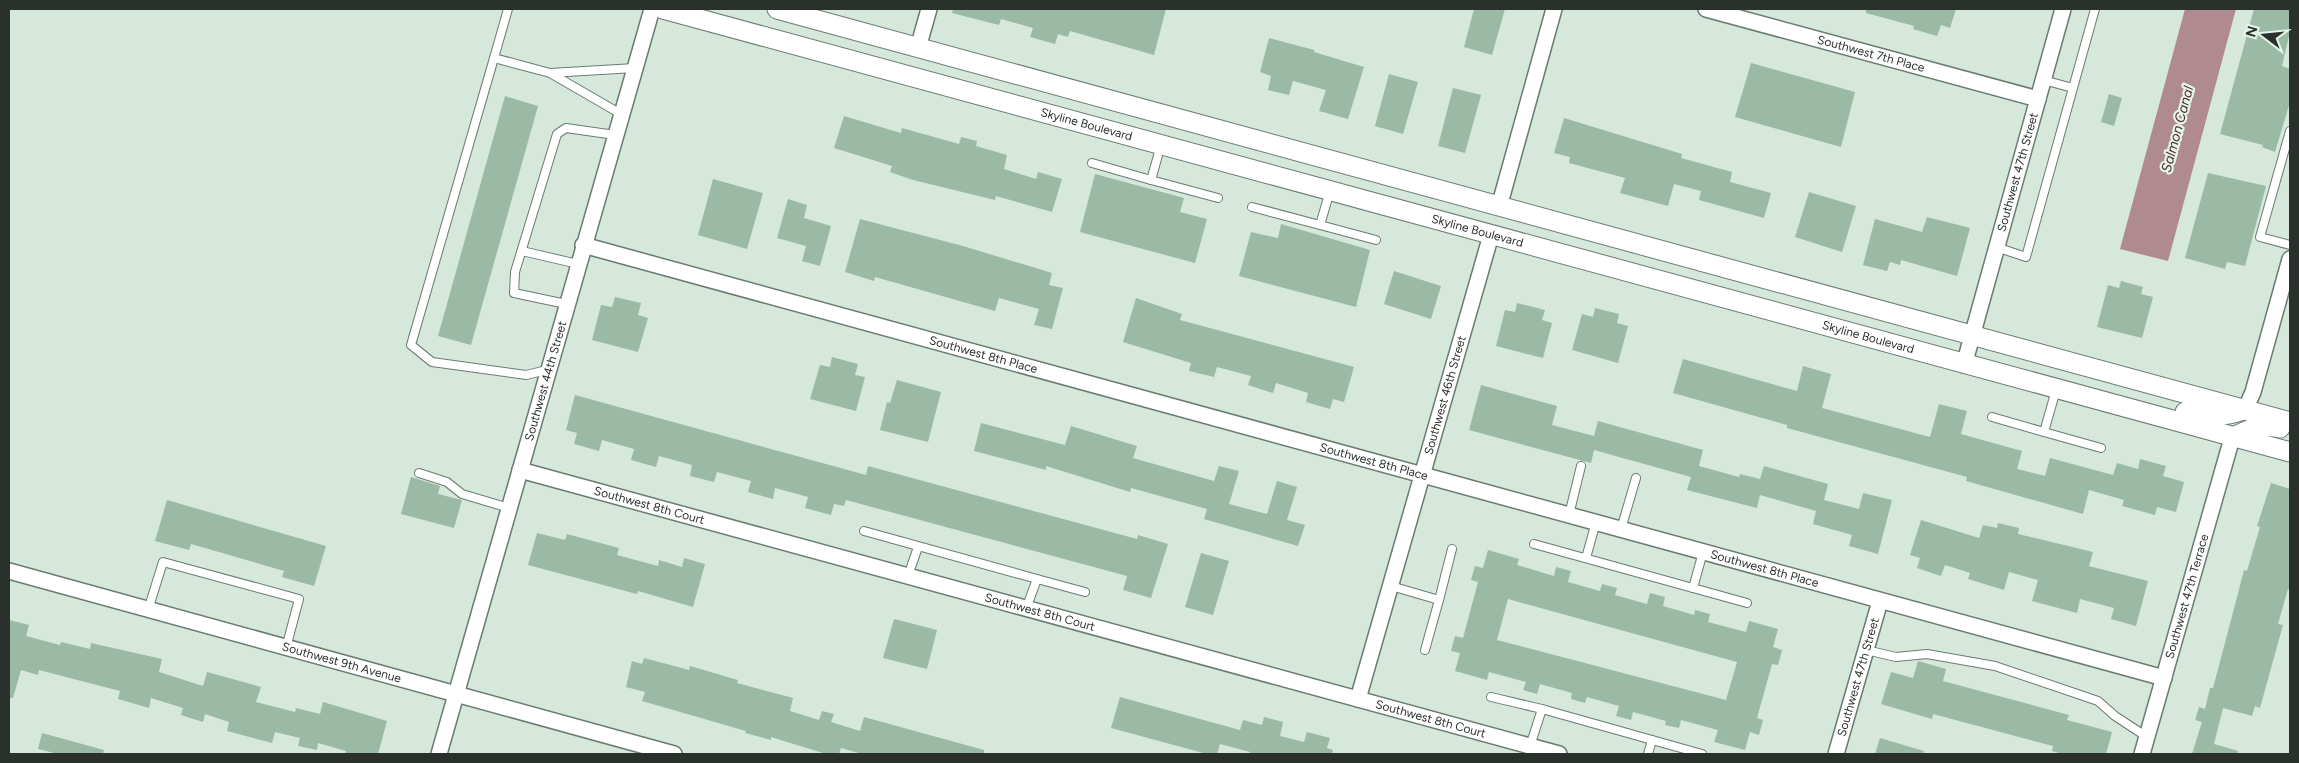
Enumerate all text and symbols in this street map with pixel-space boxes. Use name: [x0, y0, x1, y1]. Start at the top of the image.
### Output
north arrow: [2239, 10, 2289, 60]
text: N: [2242, 24, 2262, 39]
street label: Southwest 7th Place: [1816, 33, 1927, 75]
water label: Salmon Canal: [2158, 83, 2197, 174]
street label: Skyline Boulevard: [1039, 105, 1134, 144]
street label: Southwest 47th Street: [1994, 111, 2041, 233]
street label: Skyline Boulevard: [1430, 212, 1525, 250]
street label: Skyline Boulevard: [1821, 318, 1916, 356]
street label: Southwest 44th Street: [522, 319, 570, 442]
street label: Southwest 8th Place: [928, 333, 1039, 376]
street label: Southwest 46th Street: [1421, 334, 1469, 456]
street label: Southwest 8th Place: [1318, 440, 1430, 483]
street label: Southwest 8th Court: [593, 484, 706, 527]
street label: Southwest 47th Terrace: [2163, 532, 2211, 660]
street label: Southwest 8th Place: [1709, 547, 1821, 590]
street label: Southwest 8th Court: [983, 590, 1097, 634]
street label: Southwest 47th Street: [1834, 616, 1882, 738]
street label: Southwest 9th Avenue: [281, 639, 403, 686]
street label: Southwest 8th Court: [1374, 697, 1488, 741]

